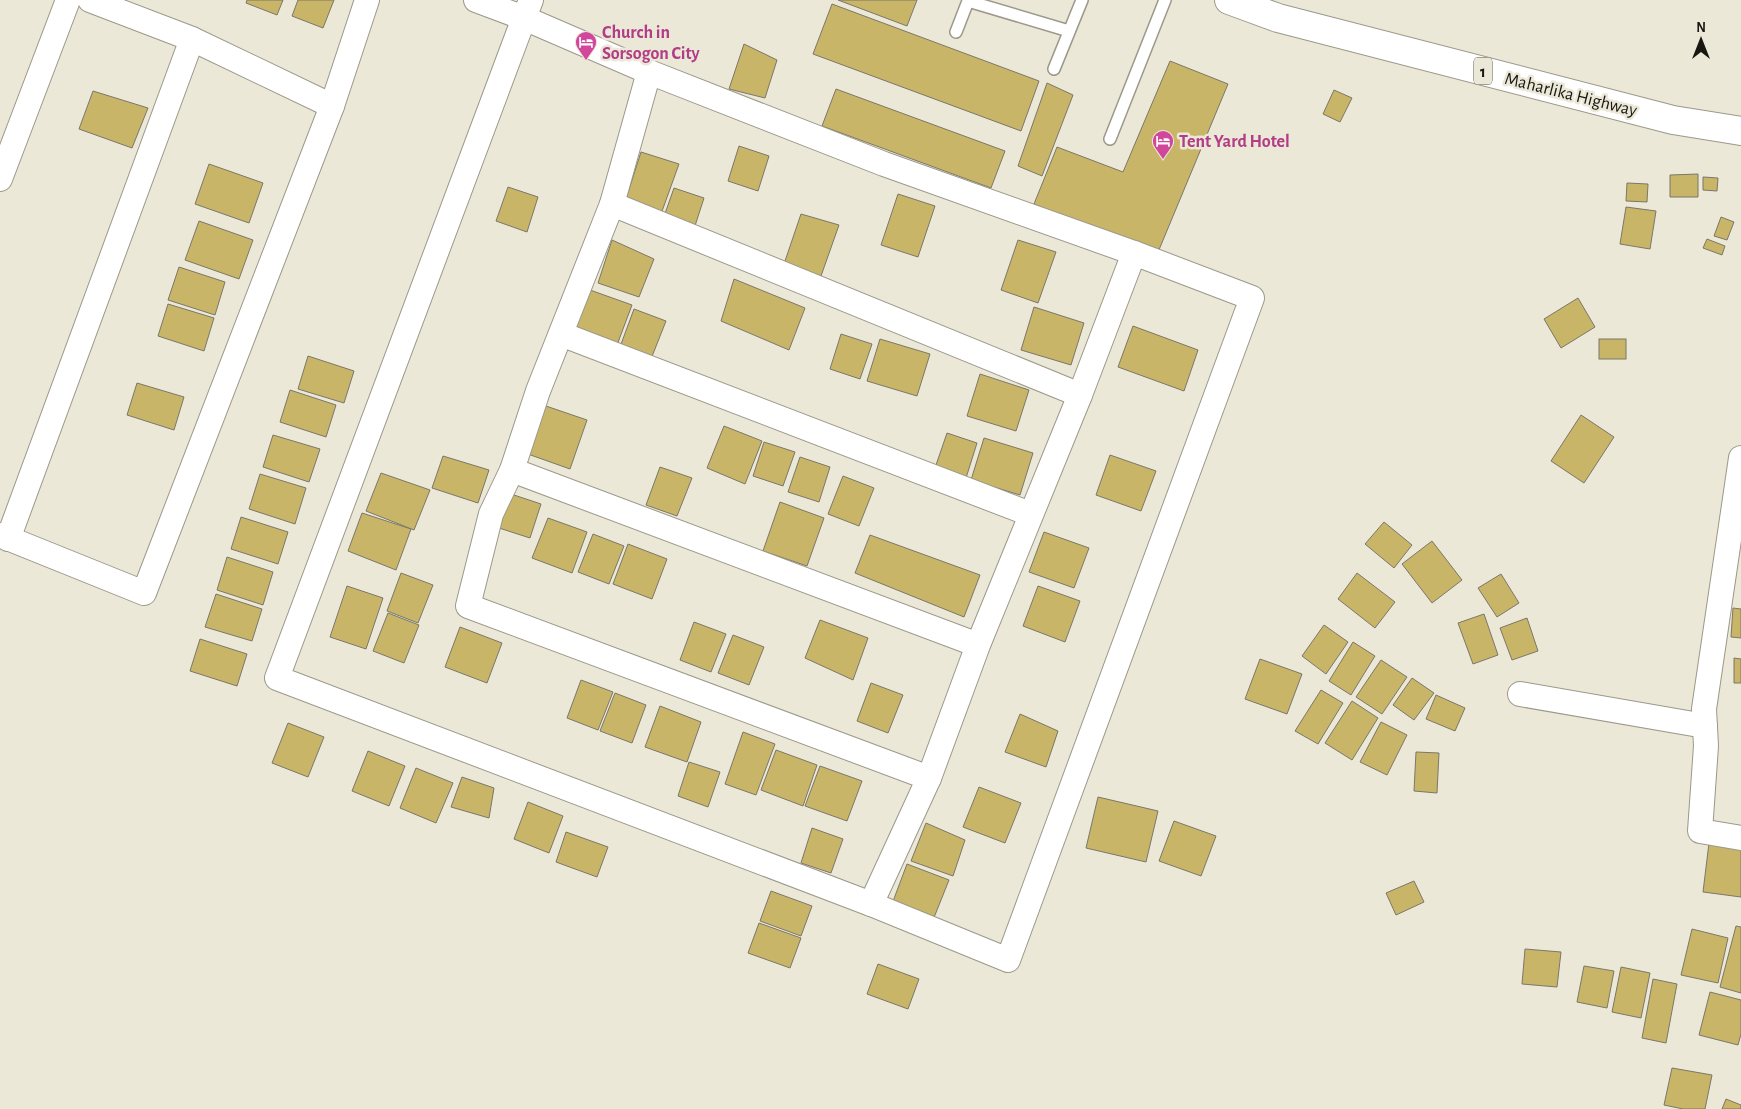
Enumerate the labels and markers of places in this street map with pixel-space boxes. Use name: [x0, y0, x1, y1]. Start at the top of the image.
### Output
place label: Church in Sorsogon City: [602, 24, 701, 63]
hotel icon: Church in Sorsogon City: [574, 30, 598, 61]
hotel icon: Tent Yard Hotel: [1151, 129, 1175, 160]
place label: Tent Yard Hotel: [1179, 133, 1290, 151]

